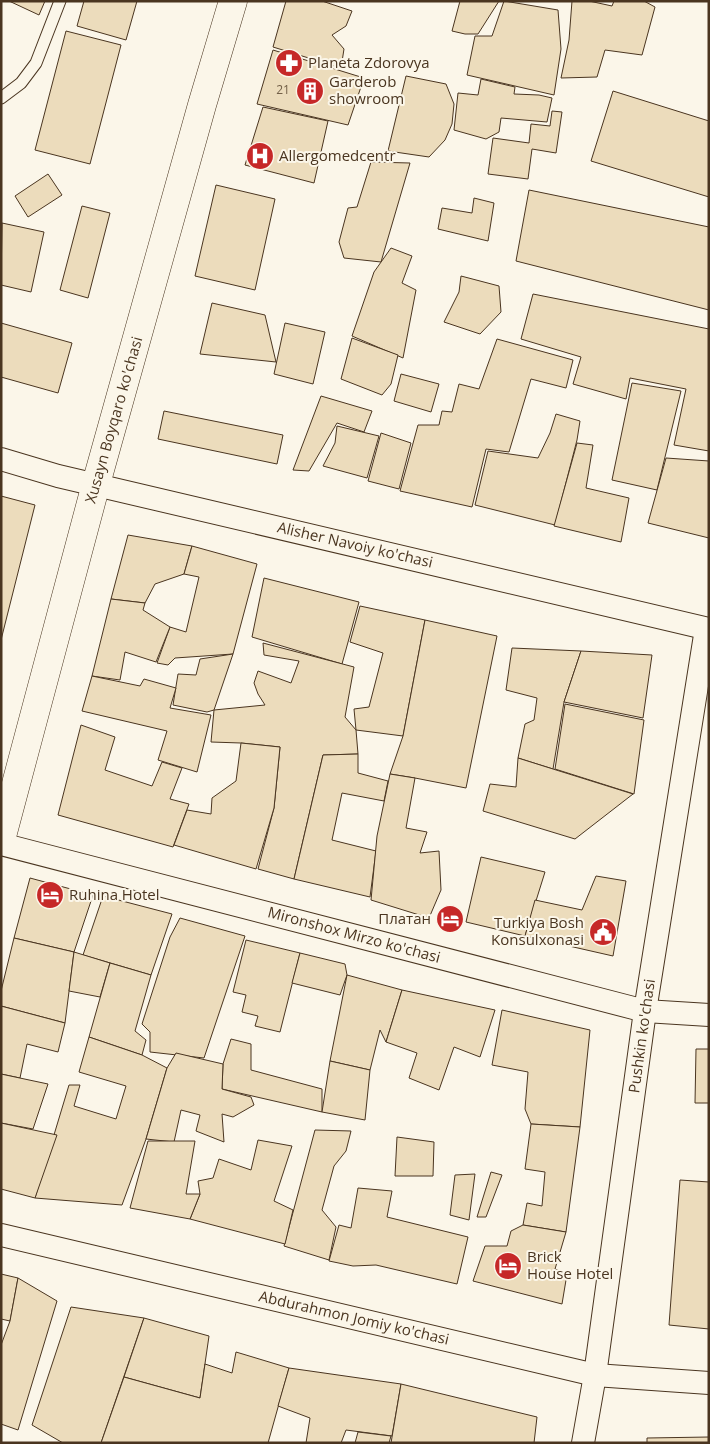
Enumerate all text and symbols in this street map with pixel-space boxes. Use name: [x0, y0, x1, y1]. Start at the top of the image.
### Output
pharmacy icon: Planeta Zdorovya: [274, 48, 304, 78]
place label: Planeta Zdorovya: [308, 52, 430, 72]
place label: Garderob showroom: [329, 71, 404, 108]
building icon: Garderob showroom: [295, 76, 325, 106]
house number: 21: [276, 81, 290, 98]
hospital icon: Allergomedcentr: [245, 141, 275, 171]
place label: Allergomedcentr: [279, 145, 396, 165]
street label: Xusayn Boyqaro ko'chasi: [80, 334, 146, 505]
street label: Alisher Navoiy ko'chasi: [275, 516, 435, 572]
hotel icon: Ruhina Hotel: [35, 880, 65, 910]
place label: Ruhina Hotel: [69, 884, 160, 904]
street label: Mironshox Mirzo ko'chasi: [266, 901, 443, 967]
hotel icon: Платан: [435, 904, 465, 934]
place label: Платан: [378, 908, 431, 928]
place label: Turkiya Bosh Konsulxonasi: [491, 912, 584, 949]
public building icon: Turkiya Bosh Konsulxonasi: [588, 917, 618, 947]
street label: Pushkin ko'chasi: [623, 977, 659, 1094]
place label: Brick House Hotel: [527, 1246, 613, 1283]
hotel icon: Brick House Hotel: [493, 1251, 523, 1281]
street label: Abdurahmon Jomiy ko'chasi: [257, 1285, 451, 1349]

